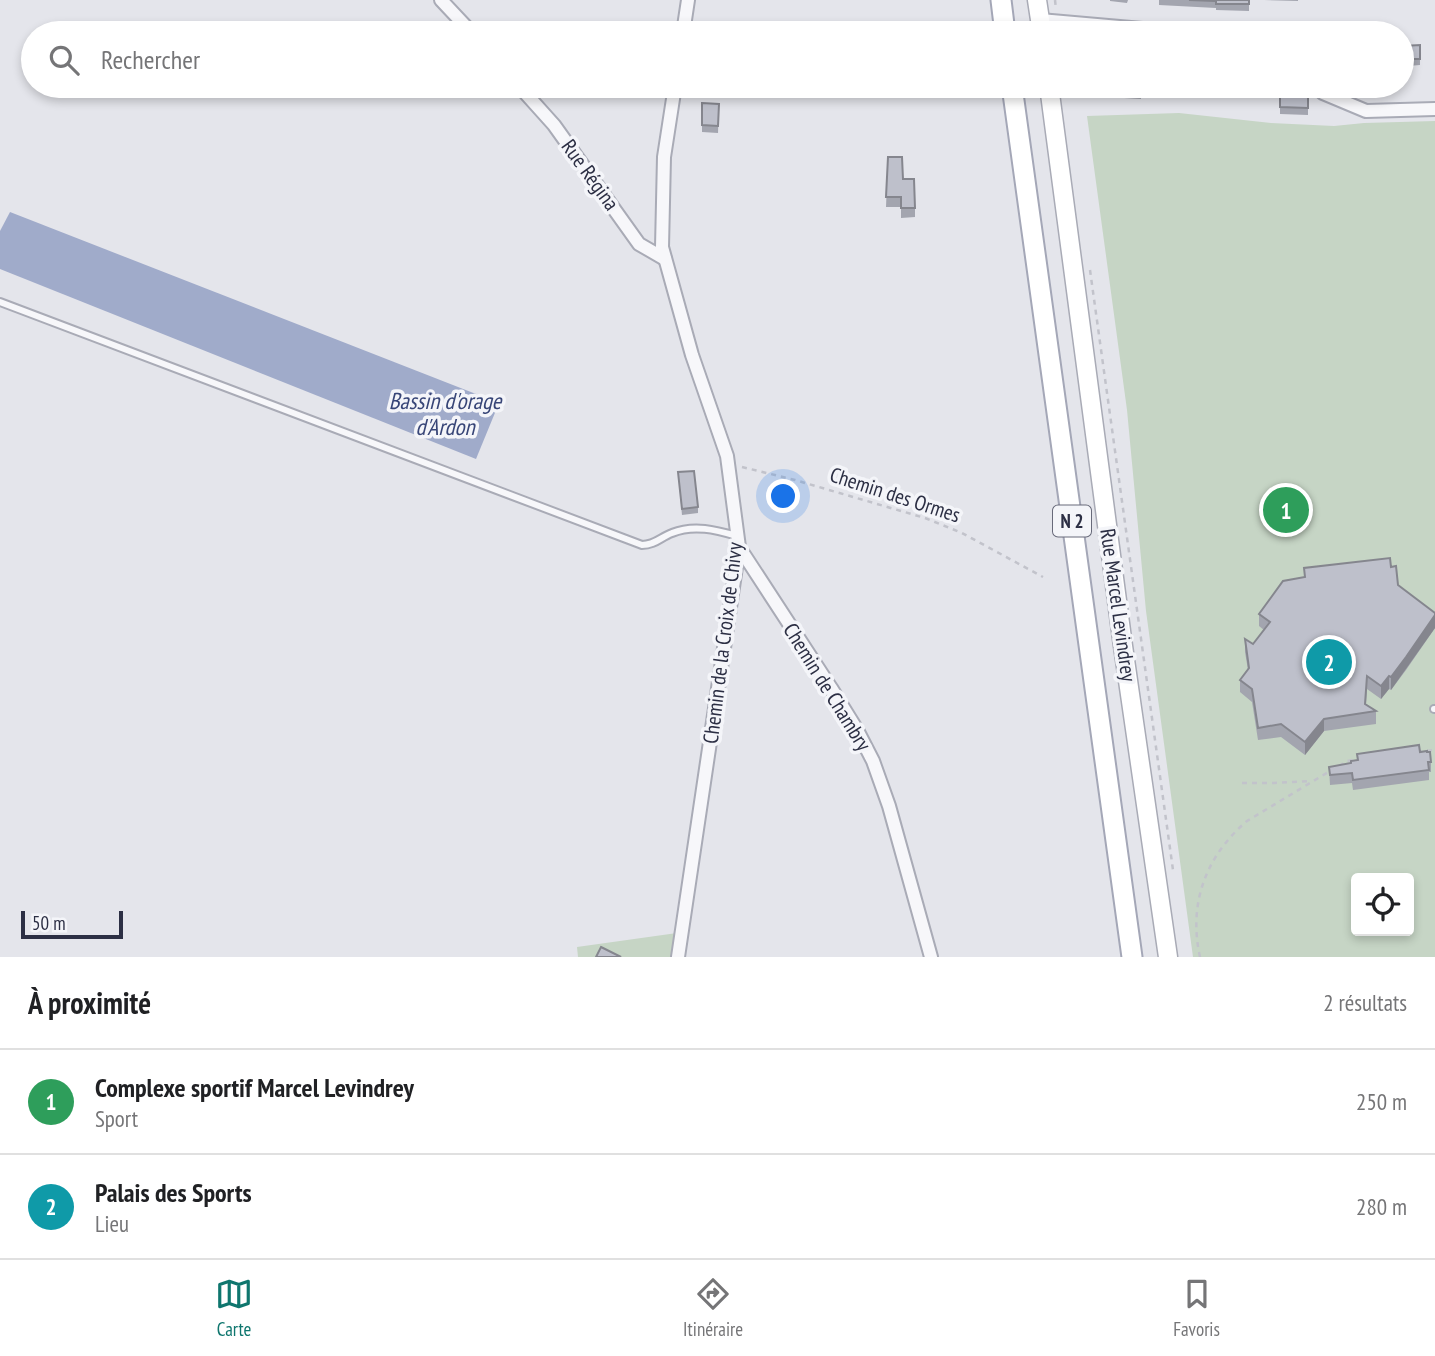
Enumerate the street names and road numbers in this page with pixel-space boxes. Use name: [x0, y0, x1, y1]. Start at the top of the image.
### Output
street label: Rue Régina: [556, 134, 625, 216]
street label: Chemin des Ormes: [827, 461, 964, 528]
road number: N 2: [1053, 506, 1091, 536]
street label: Rue Marcel Levindrey: [1094, 527, 1143, 683]
street label: Chemin de la Croix de Chivy: [697, 541, 748, 745]
street label: Chemin de Chambry: [777, 618, 877, 756]

